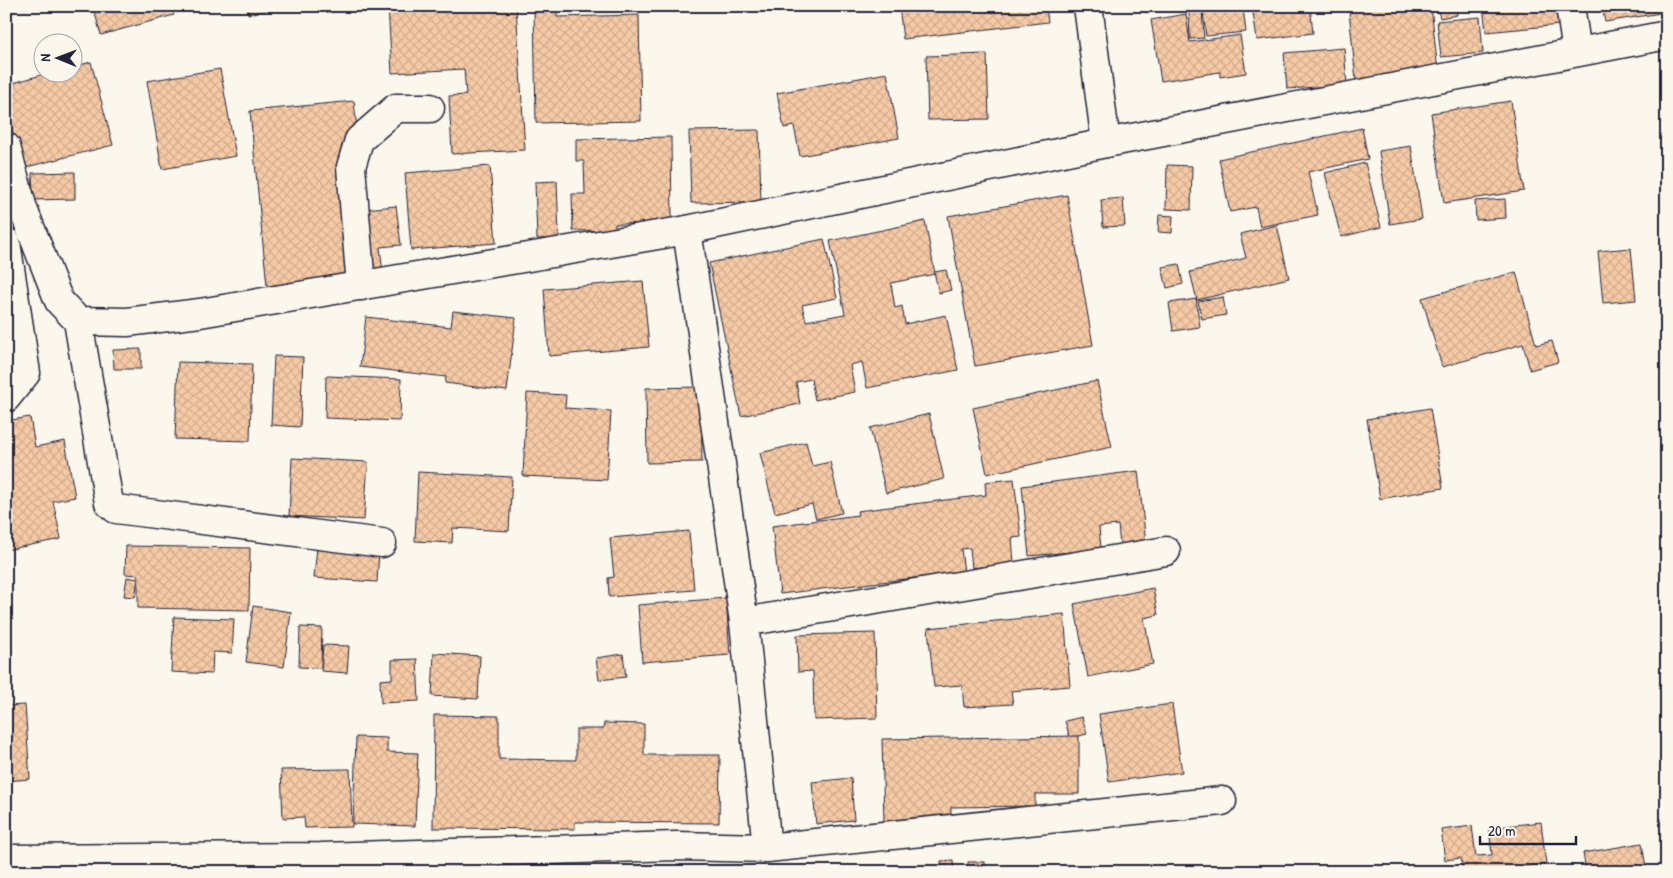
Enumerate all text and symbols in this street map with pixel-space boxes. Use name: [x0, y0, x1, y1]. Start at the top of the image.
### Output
north arrow: [32, 32, 82, 82]
text: N: [35, 53, 54, 62]
scale bar: [1480, 813, 1577, 845]
text: 20 m: [1488, 820, 1515, 841]

